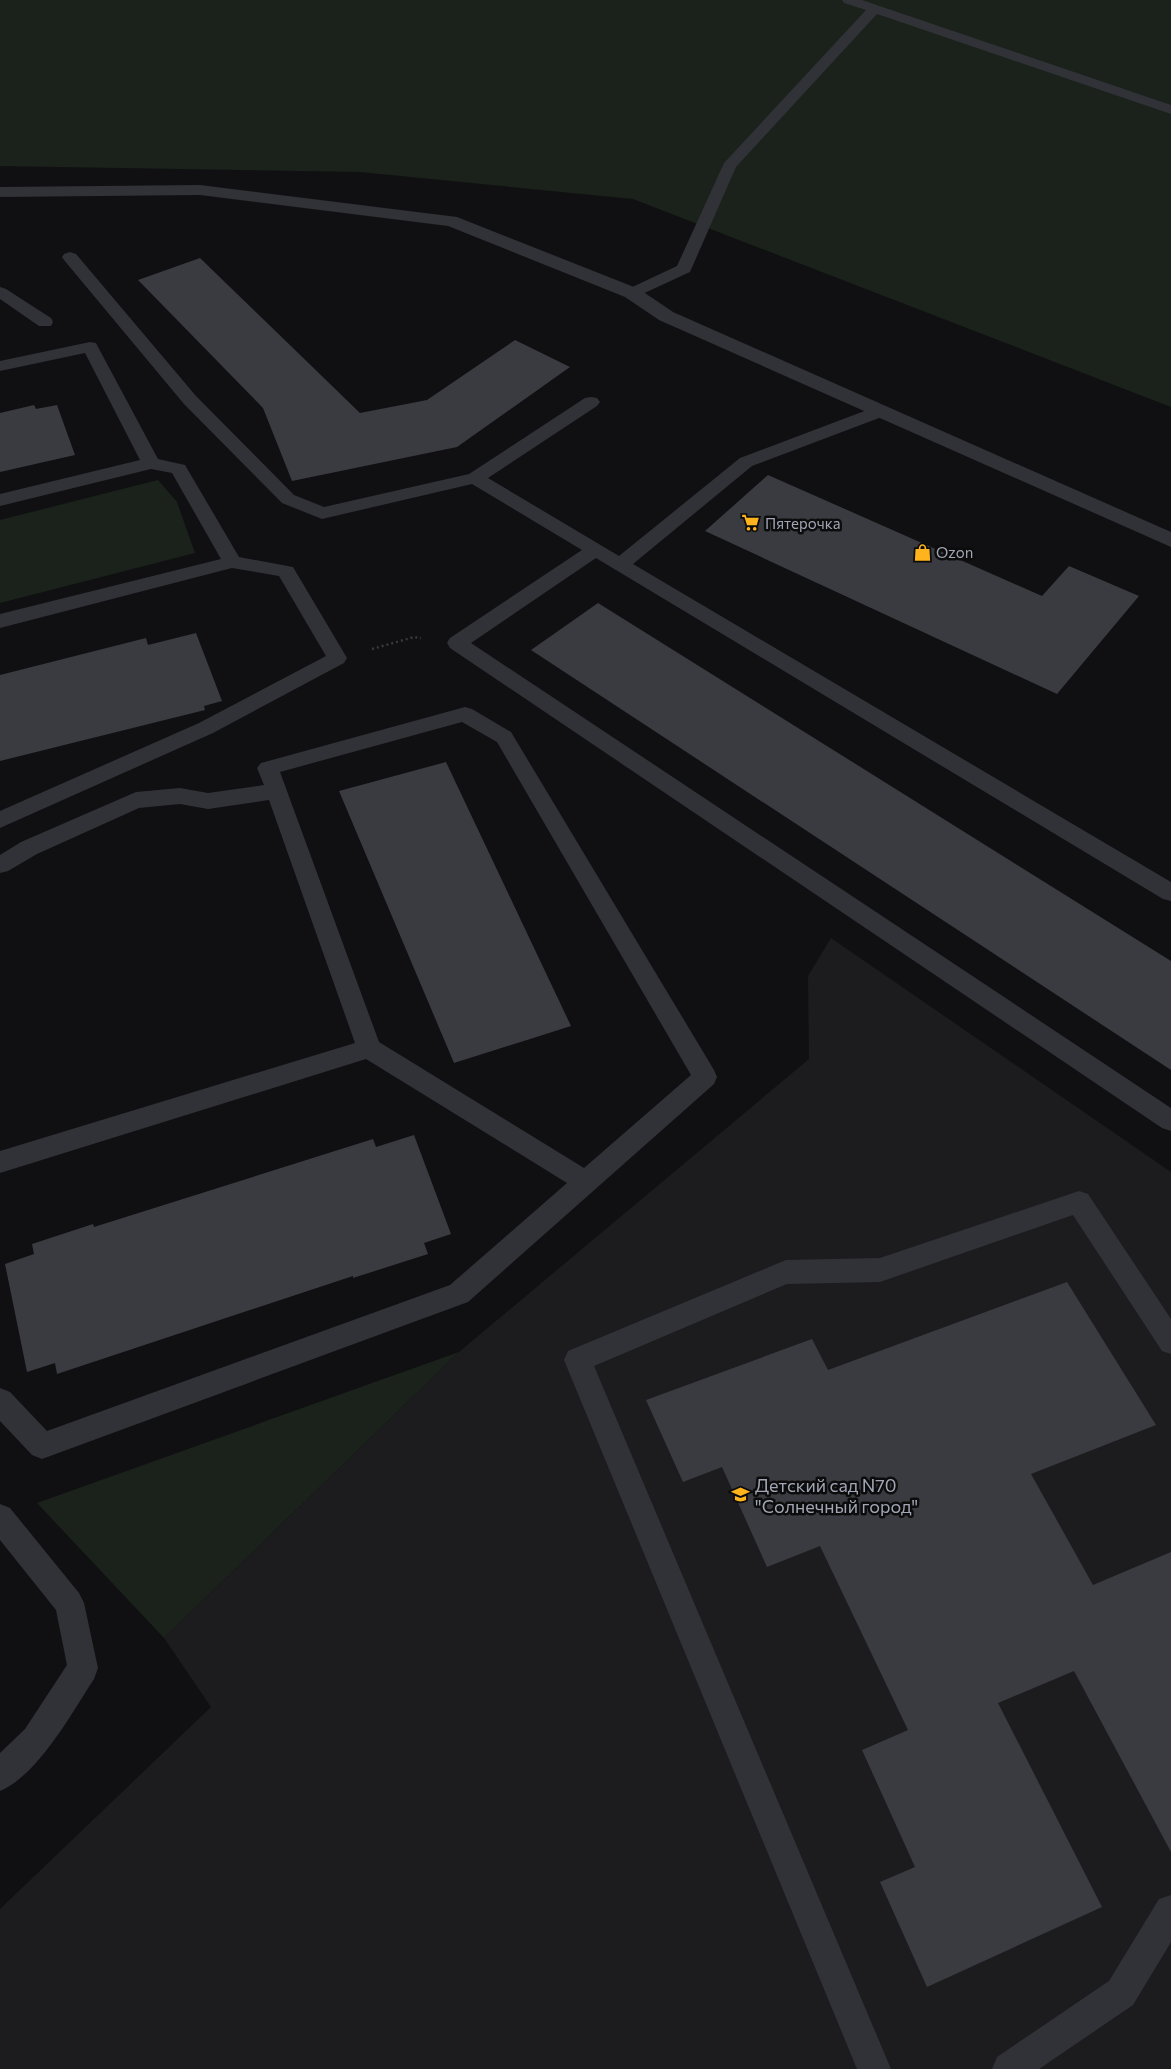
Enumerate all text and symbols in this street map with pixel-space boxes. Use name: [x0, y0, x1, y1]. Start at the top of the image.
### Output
supermarket icon: Пятерочка: [741, 513, 761, 533]
place label: Пятерочка: [765, 514, 840, 532]
shop icon: Ozon: [912, 542, 932, 562]
place label: Ozon: [936, 543, 973, 561]
place label: Детский сад N70 "Солнечный город": [755, 1474, 918, 1517]
school or university icon: Детский сад N70 "Солнечный город": [731, 1485, 751, 1505]

